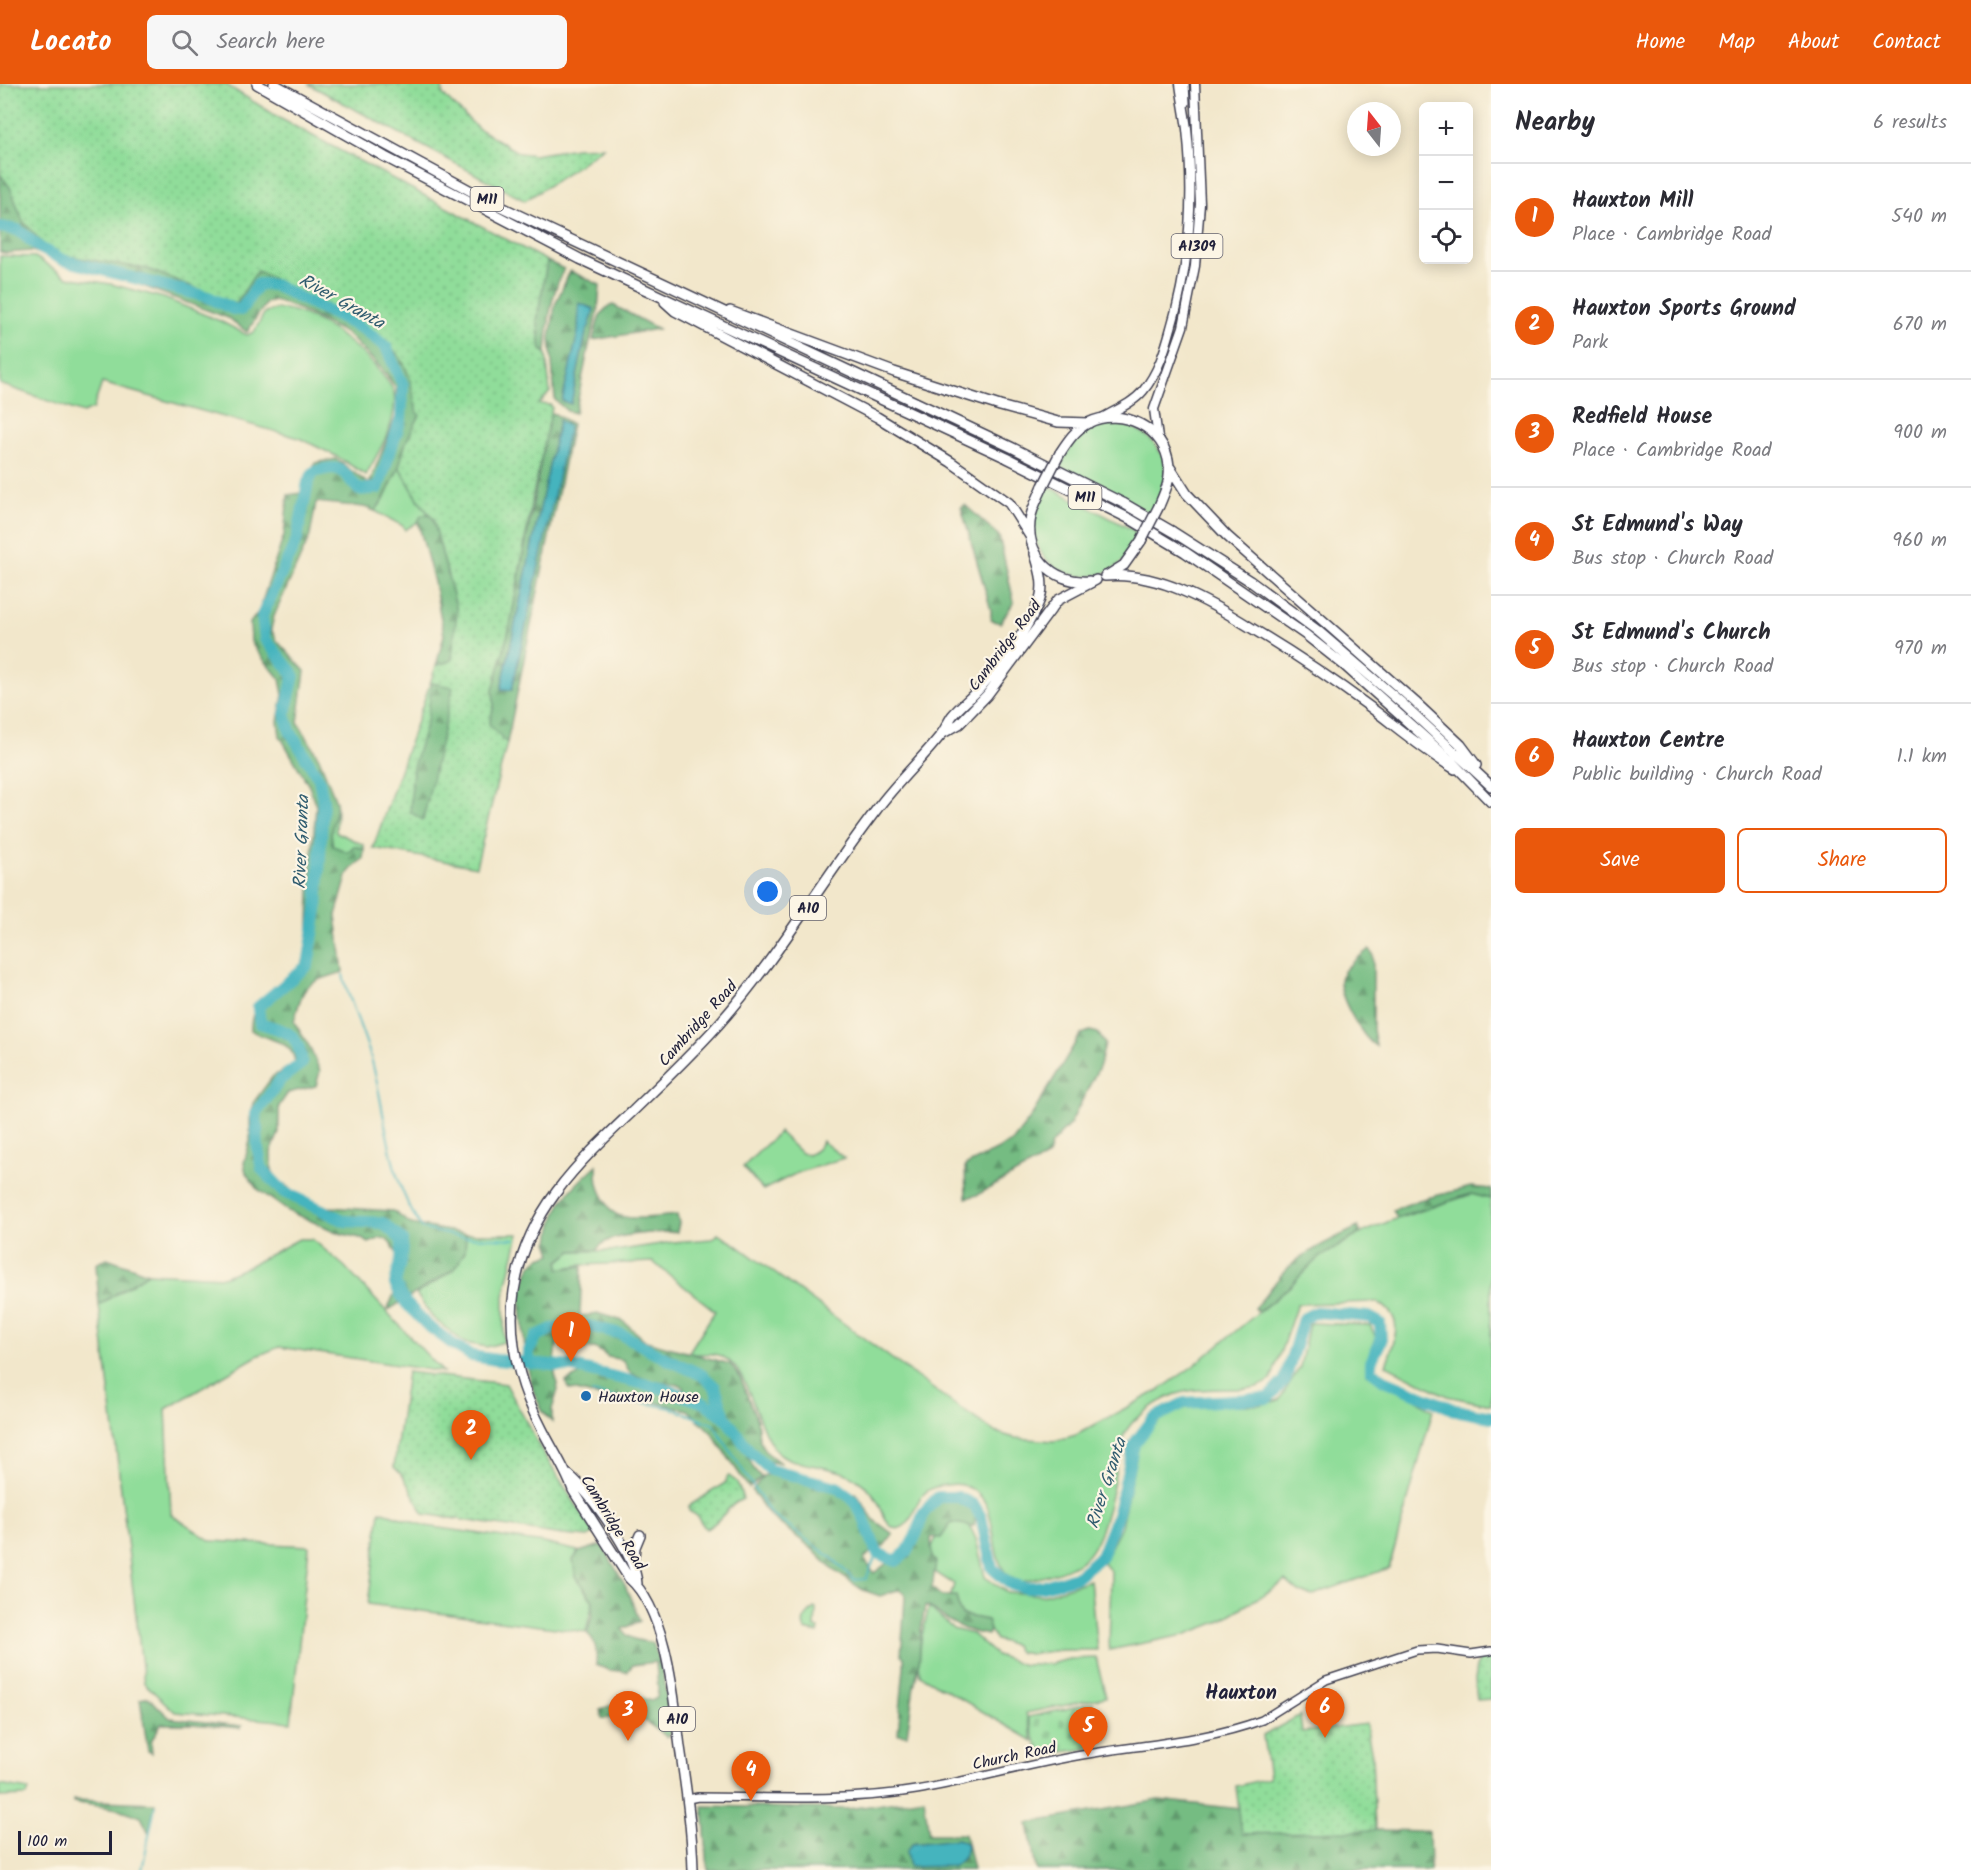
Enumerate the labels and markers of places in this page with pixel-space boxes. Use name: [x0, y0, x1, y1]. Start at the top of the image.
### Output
pin: 1: [552, 1312, 590, 1362]
place label: Hauxton House: [598, 1385, 699, 1410]
marker: Hauxton House: [579, 1389, 593, 1403]
pin: 2: [452, 1410, 490, 1460]
pin: 6: [1306, 1688, 1344, 1738]
pin: 3: [608, 1692, 648, 1741]
pin: 5: [1068, 1708, 1108, 1757]
pin: 4: [732, 1752, 771, 1801]

